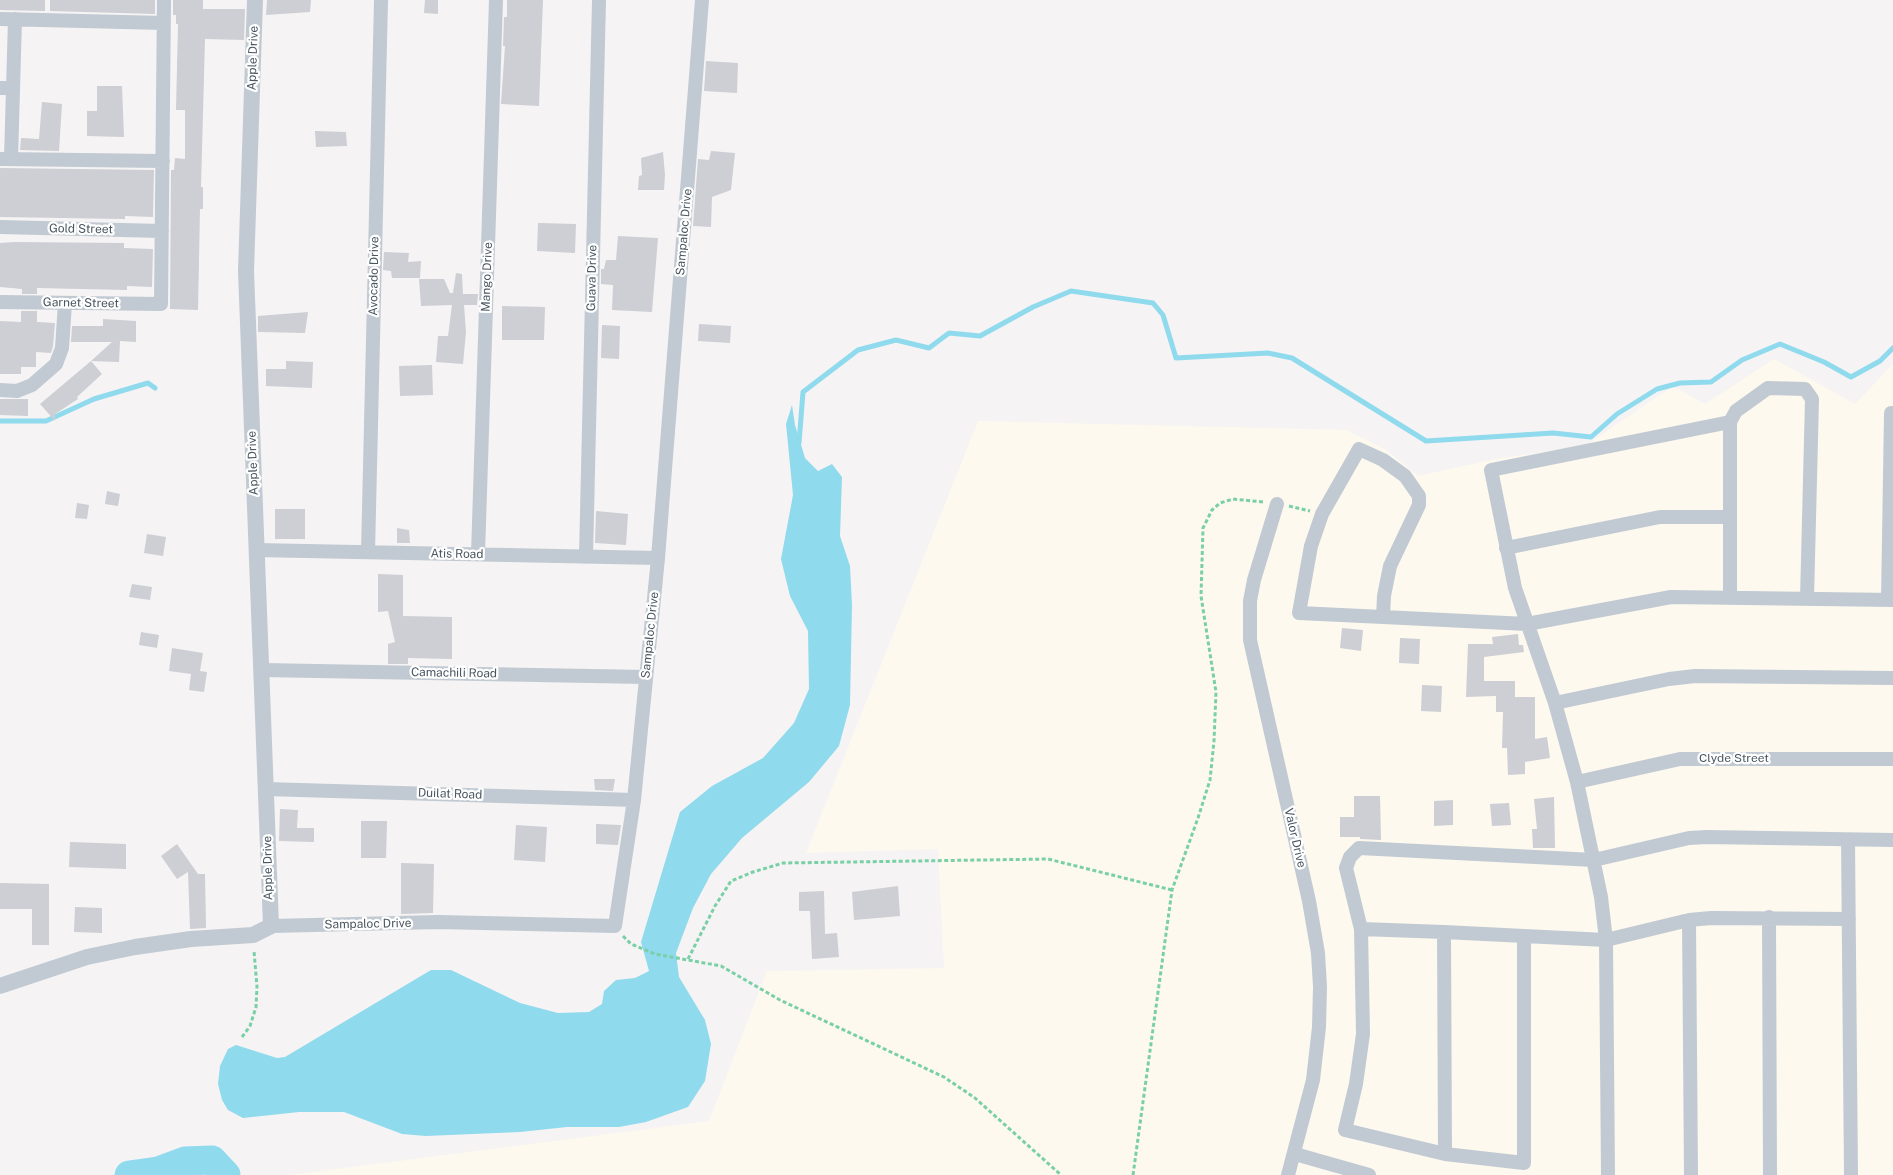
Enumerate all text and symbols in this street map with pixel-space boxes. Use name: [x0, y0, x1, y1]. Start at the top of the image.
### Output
street label: Apple Drive: [245, 25, 261, 91]
street label: Sampaloc Drive: [673, 188, 695, 276]
street label: Gold Street: [49, 221, 113, 237]
street label: Avocado Drive: [366, 236, 382, 316]
street label: Mango Drive: [479, 242, 495, 312]
street label: Guava Drive: [584, 245, 600, 311]
street label: Garnet Street: [43, 295, 119, 311]
street label: Apple Drive: [245, 430, 261, 496]
street label: Atis Road: [430, 546, 484, 562]
street label: Sampaloc Drive: [638, 591, 662, 679]
street label: Camachili Road: [411, 665, 497, 681]
street label: Clyde Street: [1699, 751, 1769, 765]
street label: Duilat Road: [418, 786, 482, 802]
street label: Valor Drive: [1281, 807, 1309, 869]
street label: Apple Drive: [260, 836, 276, 900]
street label: Sampaloc Drive: [324, 916, 412, 932]

